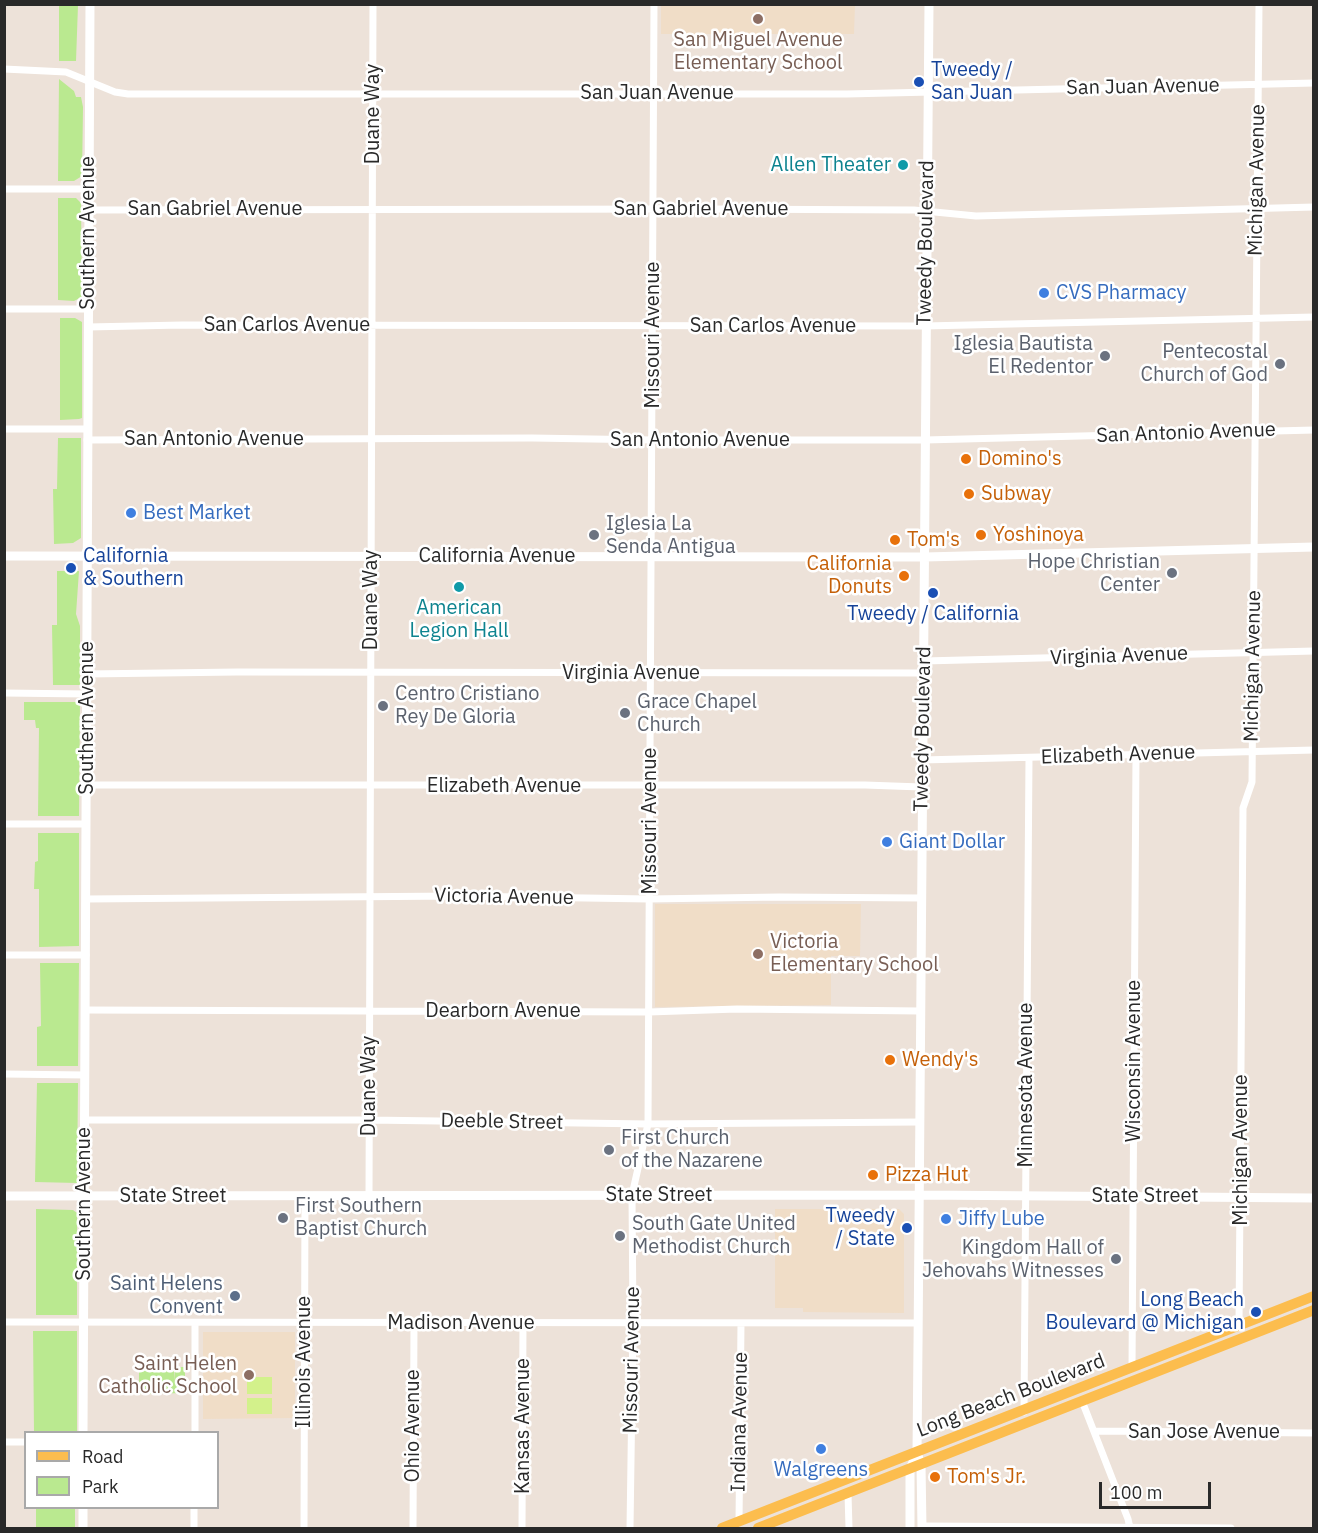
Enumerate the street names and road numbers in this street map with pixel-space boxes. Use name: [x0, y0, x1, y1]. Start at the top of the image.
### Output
street label: Duane Way: [361, 64, 385, 164]
street label: San Juan Avenue: [1066, 74, 1220, 100]
street label: San Juan Avenue: [580, 81, 734, 105]
street label: Michigan Avenue: [1244, 104, 1270, 256]
street label: Southern Avenue: [76, 156, 100, 310]
street label: Tweedy Boulevard: [913, 160, 939, 326]
street label: San Gabriel Avenue: [128, 197, 302, 221]
street label: San Gabriel Avenue: [614, 197, 788, 221]
street label: Missouri Avenue: [641, 262, 665, 408]
street label: San Carlos Avenue: [204, 313, 370, 337]
street label: San Carlos Avenue: [690, 314, 856, 338]
street label: San Antonio Avenue: [1096, 418, 1276, 448]
street label: San Antonio Avenue: [124, 427, 304, 451]
street label: San Antonio Avenue: [610, 428, 790, 452]
street label: California Avenue: [418, 544, 576, 568]
street label: Duane Way: [359, 550, 383, 650]
street label: Michigan Avenue: [1240, 590, 1266, 742]
street label: Southern Avenue: [75, 641, 99, 795]
street label: Virginia Avenue: [1050, 642, 1188, 670]
street label: Tweedy Boulevard: [910, 646, 936, 812]
street label: Virginia Avenue: [562, 661, 700, 685]
street label: Elizabeth Avenue: [1040, 740, 1196, 770]
street label: Missouri Avenue: [638, 748, 662, 894]
street label: Elizabeth Avenue: [427, 774, 581, 798]
street label: Victoria Avenue: [434, 884, 574, 910]
street label: Wisconsin Avenue: [1122, 980, 1146, 1142]
street label: Dearborn Avenue: [425, 999, 581, 1023]
street label: Minnesota Avenue: [1014, 1002, 1038, 1168]
street label: Duane Way: [357, 1036, 381, 1136]
street label: Michigan Avenue: [1229, 1074, 1253, 1226]
street label: Deeble Street: [440, 1109, 564, 1135]
street label: Southern Avenue: [72, 1127, 96, 1281]
street label: State Street: [606, 1183, 712, 1207]
street label: State Street: [120, 1184, 226, 1208]
street label: State Street: [1092, 1184, 1198, 1208]
street label: Missouri Avenue: [619, 1286, 645, 1434]
street label: Illinois Avenue: [292, 1296, 316, 1428]
street label: Madison Avenue: [387, 1311, 535, 1335]
street label: Long Beach Boulevard: [914, 1349, 1108, 1443]
street label: Indiana Avenue: [727, 1352, 753, 1492]
street label: Kansas Avenue: [511, 1358, 535, 1494]
street label: Ohio Avenue: [401, 1369, 425, 1483]
street label: San Jose Avenue: [1128, 1420, 1280, 1444]

